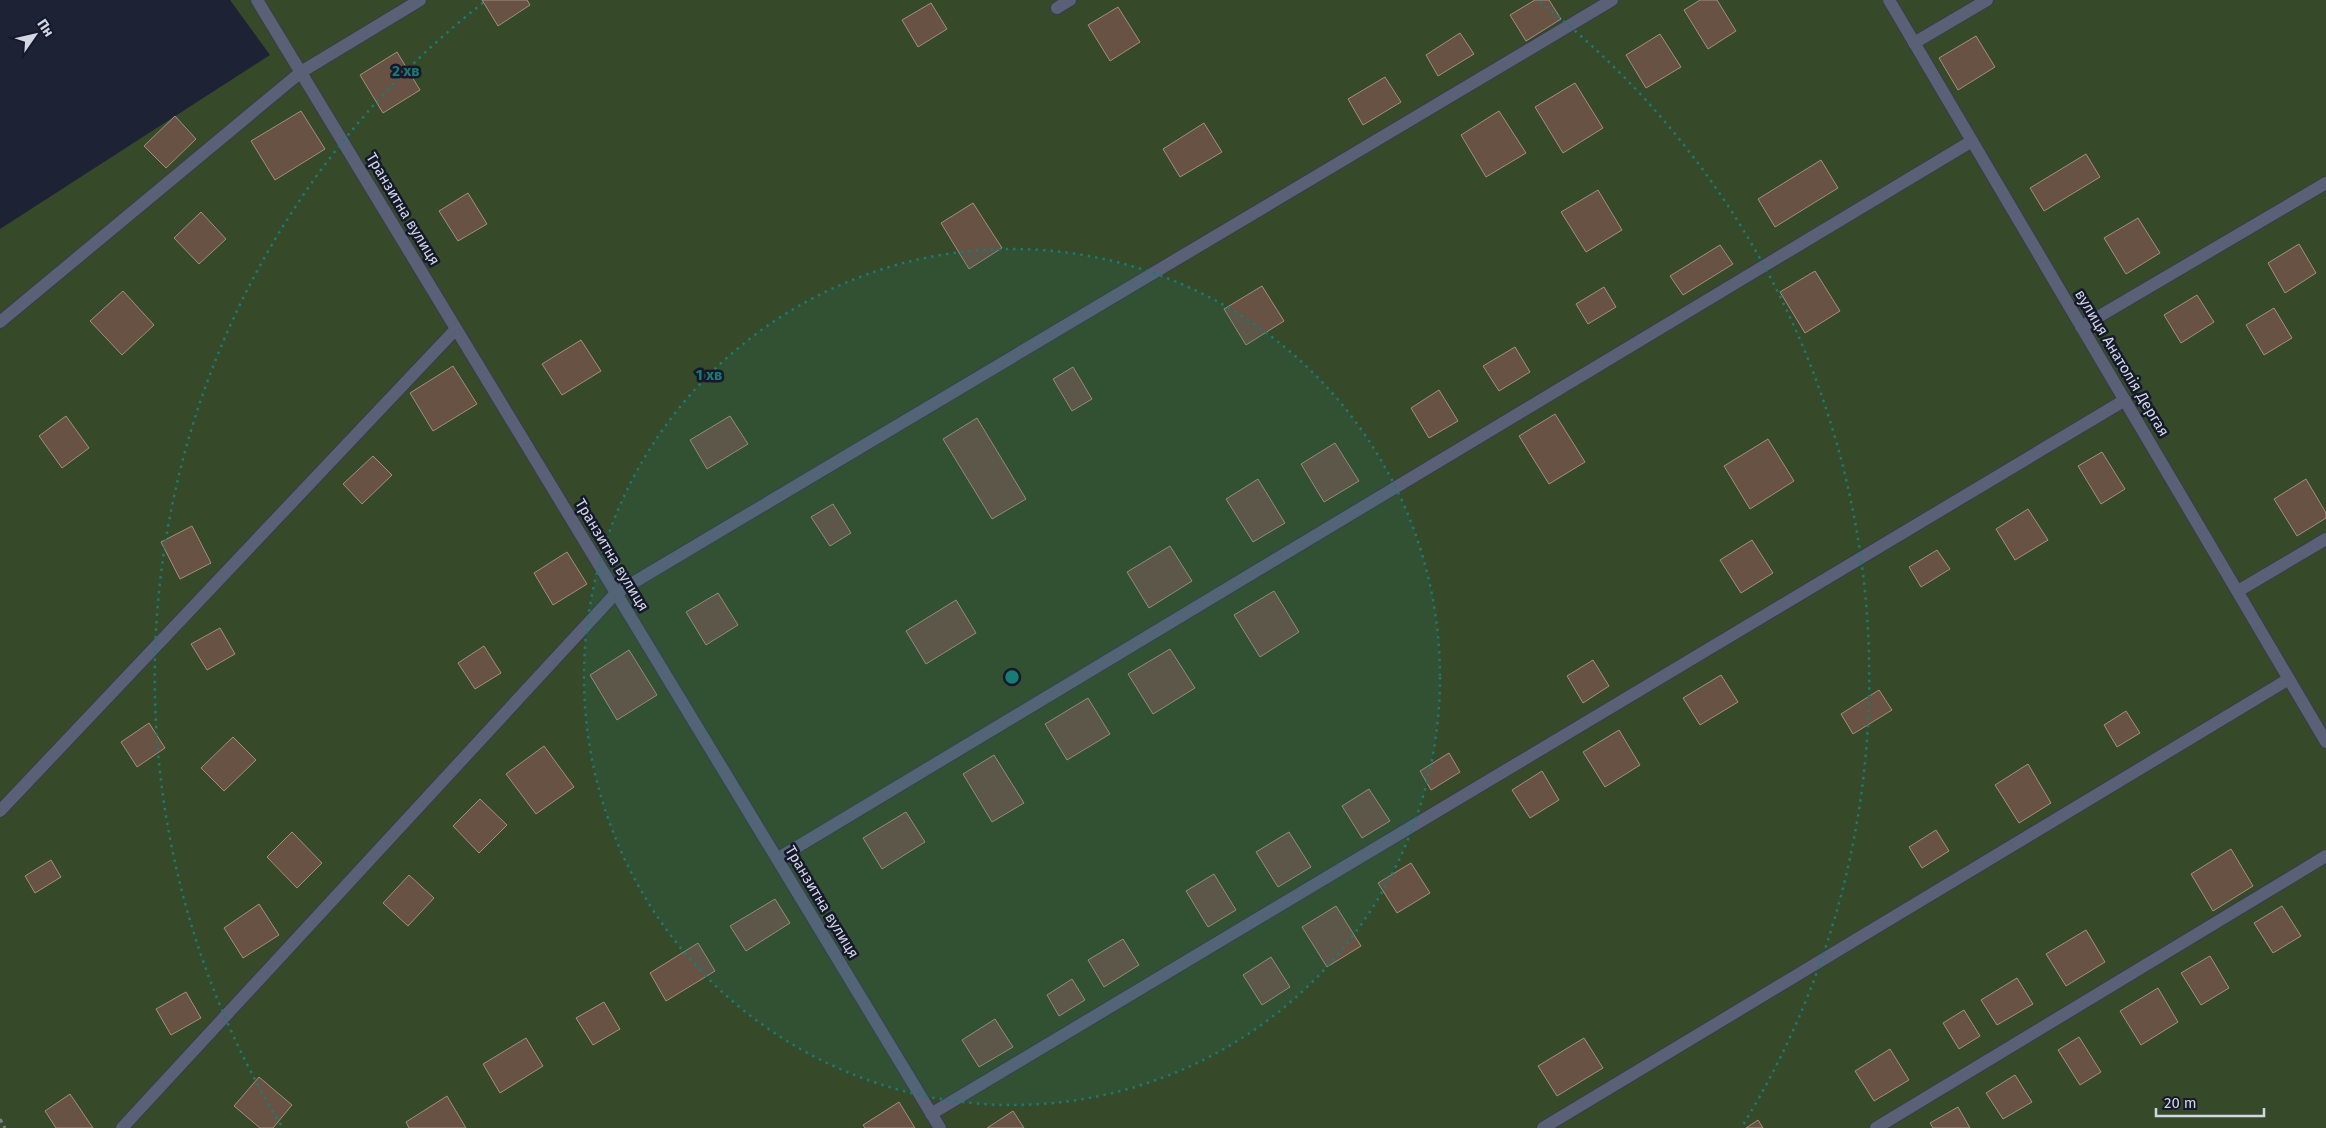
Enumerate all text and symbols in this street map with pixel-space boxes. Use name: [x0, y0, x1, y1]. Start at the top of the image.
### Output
north arrow: [10, 10, 60, 60]
text: Пн: [33, 16, 57, 40]
text: 2 хв: [392, 62, 420, 80]
street label: Транзитна вулиця: [362, 149, 444, 269]
street label: вулиця Анатолія Дергая: [2071, 286, 2173, 440]
text: 1 хв: [696, 366, 722, 384]
street label: Транзитна вулиця: [571, 495, 653, 615]
centre of rings: [1003, 668, 1021, 686]
street label: Транзитна вулиця: [781, 842, 863, 962]
scale bar: [2156, 1086, 2264, 1118]
text: 20 m: [2164, 1094, 2197, 1112]

